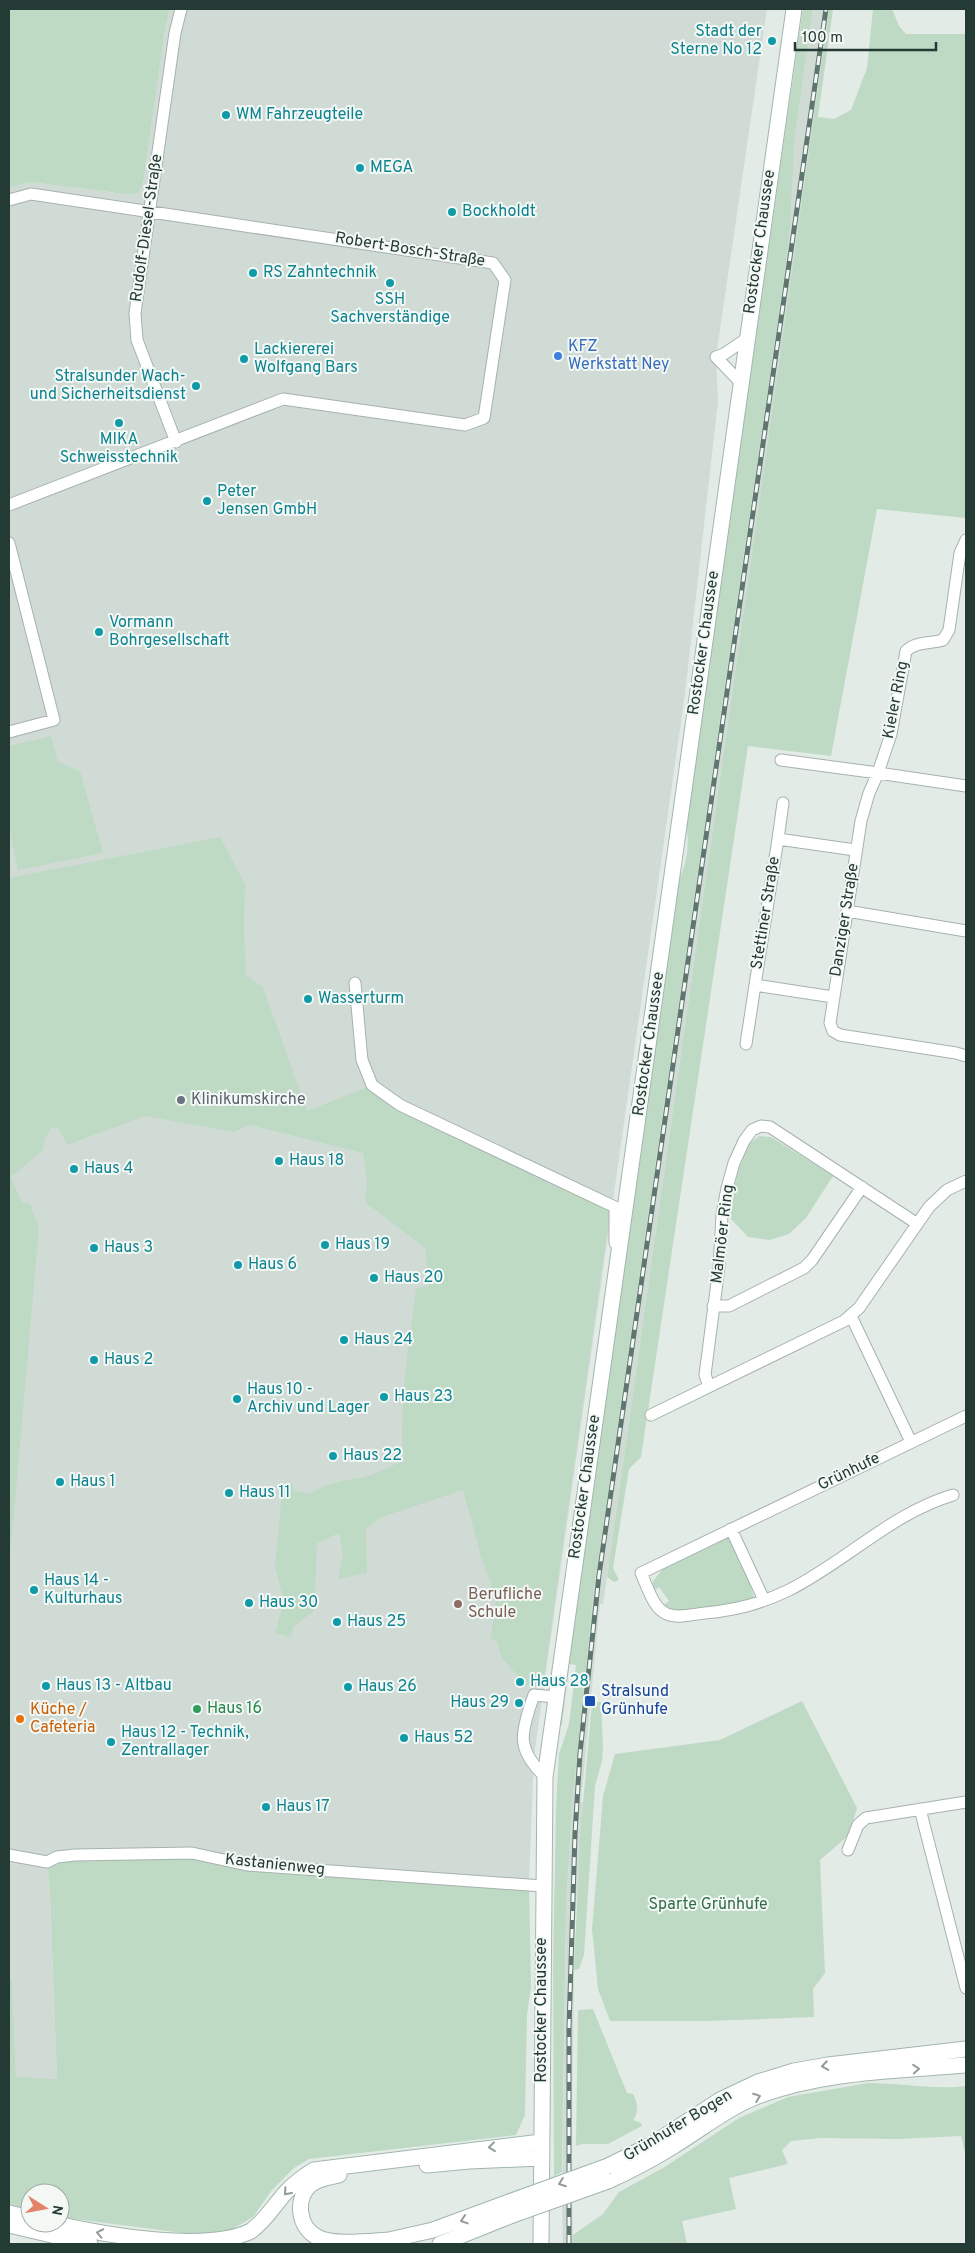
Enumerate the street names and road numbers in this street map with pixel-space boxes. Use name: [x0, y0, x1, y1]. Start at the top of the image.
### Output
street label: Rudolf-Diesel-Straße: [127, 153, 167, 303]
street label: Rostocker Chaussee: [740, 169, 780, 315]
street label: Robert-Bosch-Straße: [334, 228, 486, 272]
street label: Rostocker Chaussee: [684, 570, 724, 716]
street label: Kieler Ring: [879, 659, 913, 741]
street label: Stettiner Straße: [747, 855, 785, 971]
street label: Danziger Straße: [826, 862, 864, 978]
street label: Rostocker Chaussee: [629, 971, 669, 1117]
street label: Malmöer Ring: [707, 1183, 739, 1285]
street label: Rostocker Chaussee: [565, 1414, 605, 1560]
street label: Grünhufe: [815, 1448, 883, 1496]
street label: Kastanienweg: [224, 1850, 326, 1880]
street label: Rostocker Chaussee: [532, 1937, 552, 2083]
street label: Grünhufer Bogen: [620, 2086, 736, 2166]

